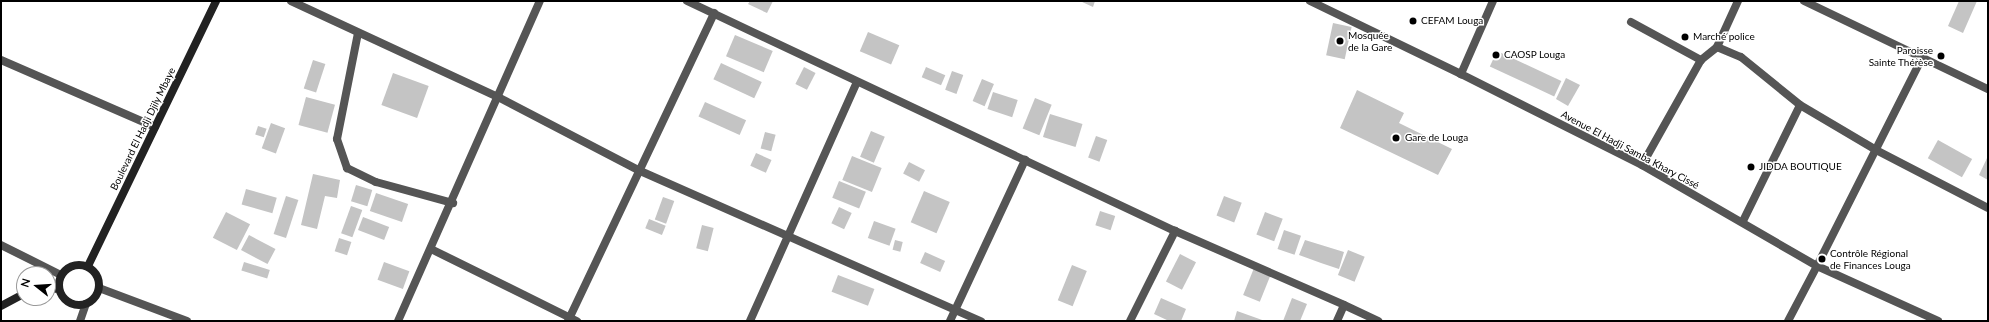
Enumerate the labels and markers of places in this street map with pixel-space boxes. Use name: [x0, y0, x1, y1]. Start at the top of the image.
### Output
place label: CEFAM Louga: [1421, 15, 1483, 27]
marker: CEFAM Louga: [1408, 16, 1418, 26]
place label: Mosquée de la Gare: [1348, 29, 1392, 52]
place label: Marché police: [1693, 31, 1755, 43]
marker: Marché police: [1680, 32, 1690, 42]
marker: Mosquée de la Gare: [1335, 36, 1345, 46]
place label: Paroisse Sainte Thérèse: [1868, 44, 1933, 68]
place label: CAOSP Louga: [1504, 49, 1565, 61]
marker: CAOSP Louga: [1491, 50, 1501, 60]
marker: Paroisse Sainte Thérèse: [1936, 51, 1946, 61]
marker: Gare de Louga: [1390, 132, 1402, 144]
place label: Gare de Louga: [1405, 132, 1468, 144]
place label: JIDDA BOUTIQUE: [1759, 161, 1842, 173]
marker: JIDDA BOUTIQUE: [1746, 162, 1756, 172]
place label: Contrôle Régional de Finances Louga: [1830, 247, 1911, 270]
marker: Contrôle Régional de Finances Louga: [1817, 254, 1827, 264]

